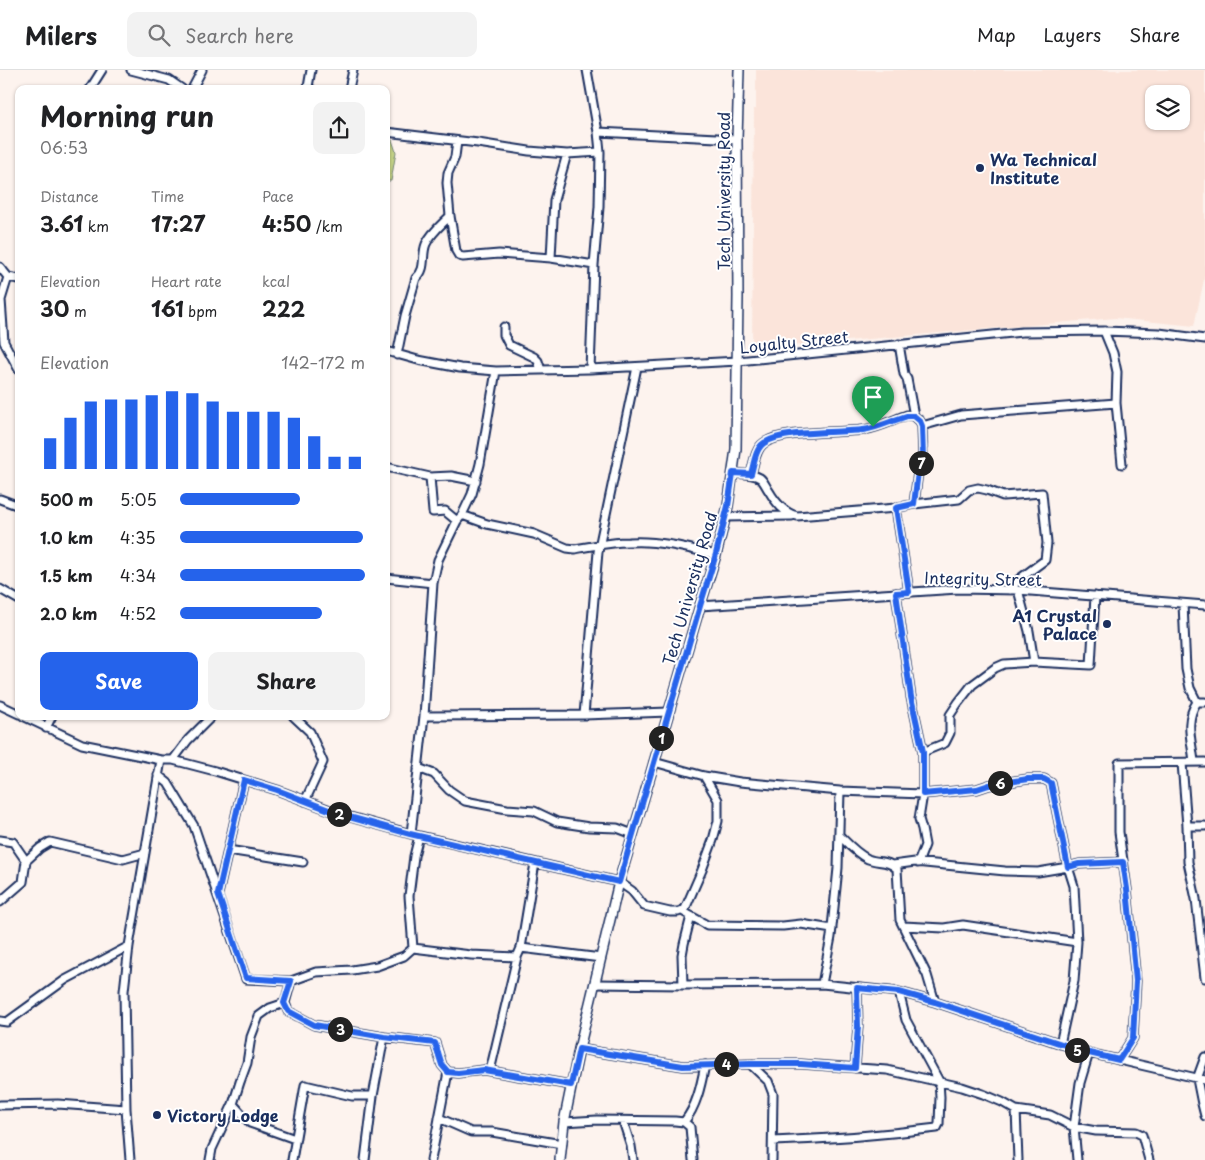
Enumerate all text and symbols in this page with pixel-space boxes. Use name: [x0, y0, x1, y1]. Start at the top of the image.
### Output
search box: [127, 12, 477, 57]
text: Milers: [25, 17, 97, 53]
icon: search: [145, 21, 173, 49]
text: Search here: [185, 21, 294, 49]
text: Map: [977, 21, 1016, 48]
text: Layers: [1044, 21, 1101, 48]
text: Share: [1129, 21, 1180, 48]
map controls: [1145, 85, 1190, 130]
button: layers: [1145, 85, 1190, 130]
text: Morning run: [40, 94, 214, 137]
button: share: [313, 102, 365, 154]
street label: Tech University Road: [711, 112, 735, 270]
text: 06:53: [40, 135, 88, 159]
place label: Wa Technical Institute: [990, 147, 1097, 189]
marker: Wa Technical Institute: [974, 162, 986, 174]
text: Distance: [40, 186, 99, 207]
text: Time: [151, 186, 184, 207]
text: Pace: [262, 186, 294, 207]
text: 3.61: [40, 207, 83, 239]
text: 17:27: [151, 207, 205, 239]
text: 4:50: [262, 207, 311, 239]
text: km: [83, 216, 109, 237]
text: /km: [311, 216, 343, 237]
text: Elevation: [40, 271, 100, 292]
text: Heart rate: [151, 271, 222, 292]
text: kcal: [262, 271, 290, 292]
text: 30: [40, 292, 69, 324]
text: 161: [151, 292, 184, 324]
text: 222: [262, 292, 305, 324]
text: m: [69, 301, 87, 322]
text: bpm: [184, 301, 217, 322]
street label: Loyalty Street: [738, 323, 850, 359]
text: Elevation: [40, 350, 109, 374]
text: 142–172 m: [281, 350, 365, 374]
pin: [852, 376, 894, 427]
icon: arrive: [859, 383, 887, 411]
pin: 7: [908, 450, 934, 476]
text: 7: [917, 453, 926, 474]
text: 500 m: [40, 487, 93, 511]
text: 5:05: [120, 487, 157, 511]
street label: Tech University Road: [656, 508, 722, 668]
text: 1.0 km: [40, 525, 93, 549]
text: 4:35: [120, 525, 156, 549]
text: 1.5 km: [40, 563, 93, 587]
text: 4:34: [120, 563, 156, 587]
street label: Integrity Street: [924, 565, 1042, 591]
text: 2.0 km: [40, 601, 97, 625]
text: 4:52: [120, 601, 156, 625]
place label: A1 Crystal Palace: [1012, 603, 1097, 645]
marker: A1 Crystal Palace: [1101, 618, 1113, 630]
button: Save: [40, 652, 198, 710]
button: Share: [208, 652, 365, 710]
pin: 1: [648, 726, 674, 750]
text: 1: [658, 728, 665, 749]
pin: 6: [988, 770, 1012, 796]
text: 6: [996, 773, 1005, 794]
pin: 2: [326, 802, 352, 826]
text: 2: [335, 804, 344, 825]
pin: 3: [328, 1016, 352, 1042]
text: 3: [336, 1019, 345, 1040]
pin: 5: [1064, 1038, 1090, 1062]
text: 5: [1073, 1040, 1082, 1061]
pin: 4: [714, 1052, 738, 1076]
text: 4: [722, 1054, 731, 1075]
place label: Victory Lodge: [167, 1103, 279, 1127]
marker: Victory Lodge: [151, 1109, 163, 1121]

